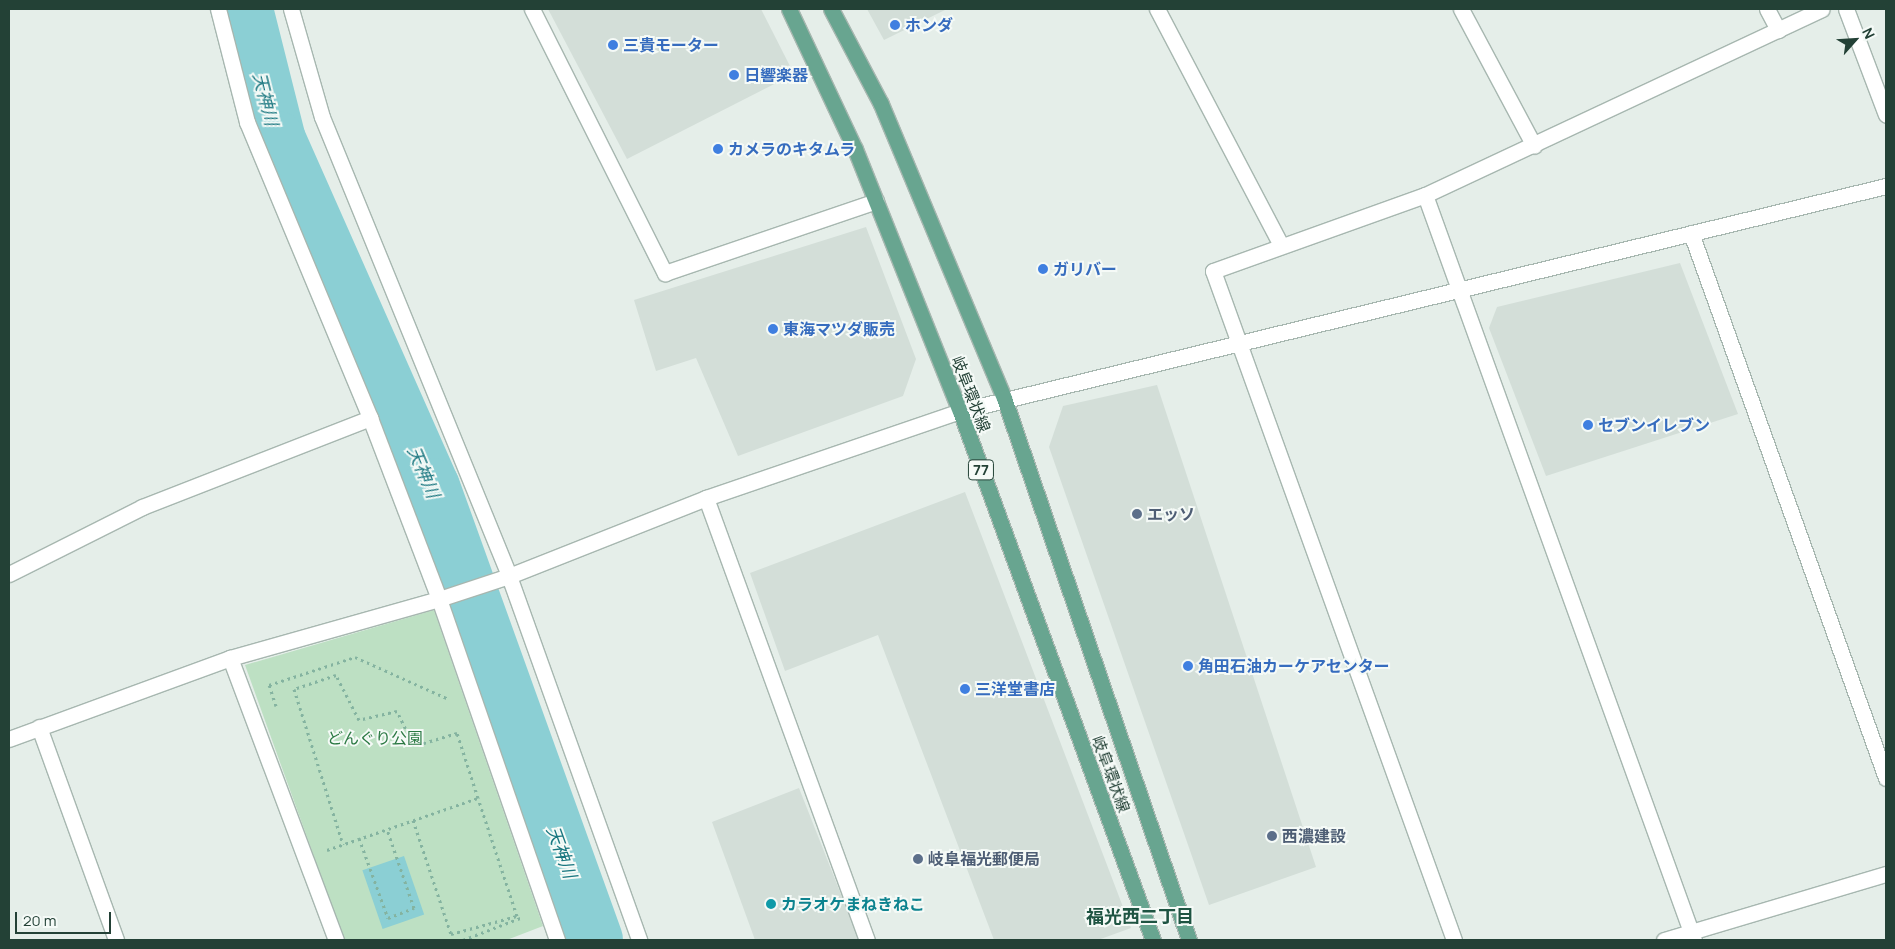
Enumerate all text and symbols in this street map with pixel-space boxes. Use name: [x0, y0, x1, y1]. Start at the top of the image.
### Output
place label: ホンダ: [905, 15, 953, 35]
north arrow: [1830, 15, 1880, 65]
marker: ホンダ: [889, 19, 901, 31]
text: N: [1858, 25, 1880, 42]
place label: 三貴モーター: [623, 35, 719, 55]
marker: 三貴モーター: [607, 39, 619, 51]
place label: 日響楽器: [744, 65, 808, 85]
marker: 日響楽器: [728, 69, 740, 81]
water label: 天神川: [249, 70, 283, 128]
place label: カメラのキタムラ: [728, 139, 856, 159]
marker: カメラのキタムラ: [712, 143, 724, 155]
place label: ガリバー: [1053, 259, 1117, 279]
marker: ガリバー: [1037, 263, 1049, 275]
place label: 東海マツダ販売: [783, 319, 895, 339]
marker: 東海マツダ販売: [767, 323, 779, 335]
street label: 岐阜環状線: [948, 353, 994, 435]
place label: セブンイレブン: [1598, 415, 1710, 435]
marker: セブンイレブン: [1582, 419, 1594, 431]
water label: 天神川: [404, 443, 444, 501]
road number: 77: [967, 458, 995, 482]
place label: エッソ: [1147, 504, 1195, 524]
marker: エッソ: [1131, 508, 1143, 520]
place label: 角田石油カーケアセンター: [1198, 656, 1390, 676]
marker: 角田石油カーケアセンター: [1182, 660, 1194, 672]
place label: 三洋堂書店: [975, 679, 1055, 699]
marker: 三洋堂書店: [959, 683, 971, 695]
park label: どんぐり公園: [327, 728, 423, 748]
street label: 岐阜環状線: [1088, 733, 1134, 815]
water label: 天神川: [543, 823, 581, 881]
place label: 西濃建設: [1282, 826, 1346, 846]
marker: 西濃建設: [1266, 830, 1278, 842]
place label: 岐阜福光郵便局: [928, 849, 1040, 869]
marker: 岐阜福光郵便局: [912, 853, 924, 865]
place label: カラオケまねきねこ: [781, 894, 925, 914]
marker: カラオケまねきねこ: [765, 898, 777, 910]
scale bar: [18, 902, 114, 934]
district label: 福光西二丁目: [1086, 905, 1194, 927]
text: 20 m: [23, 910, 56, 931]

